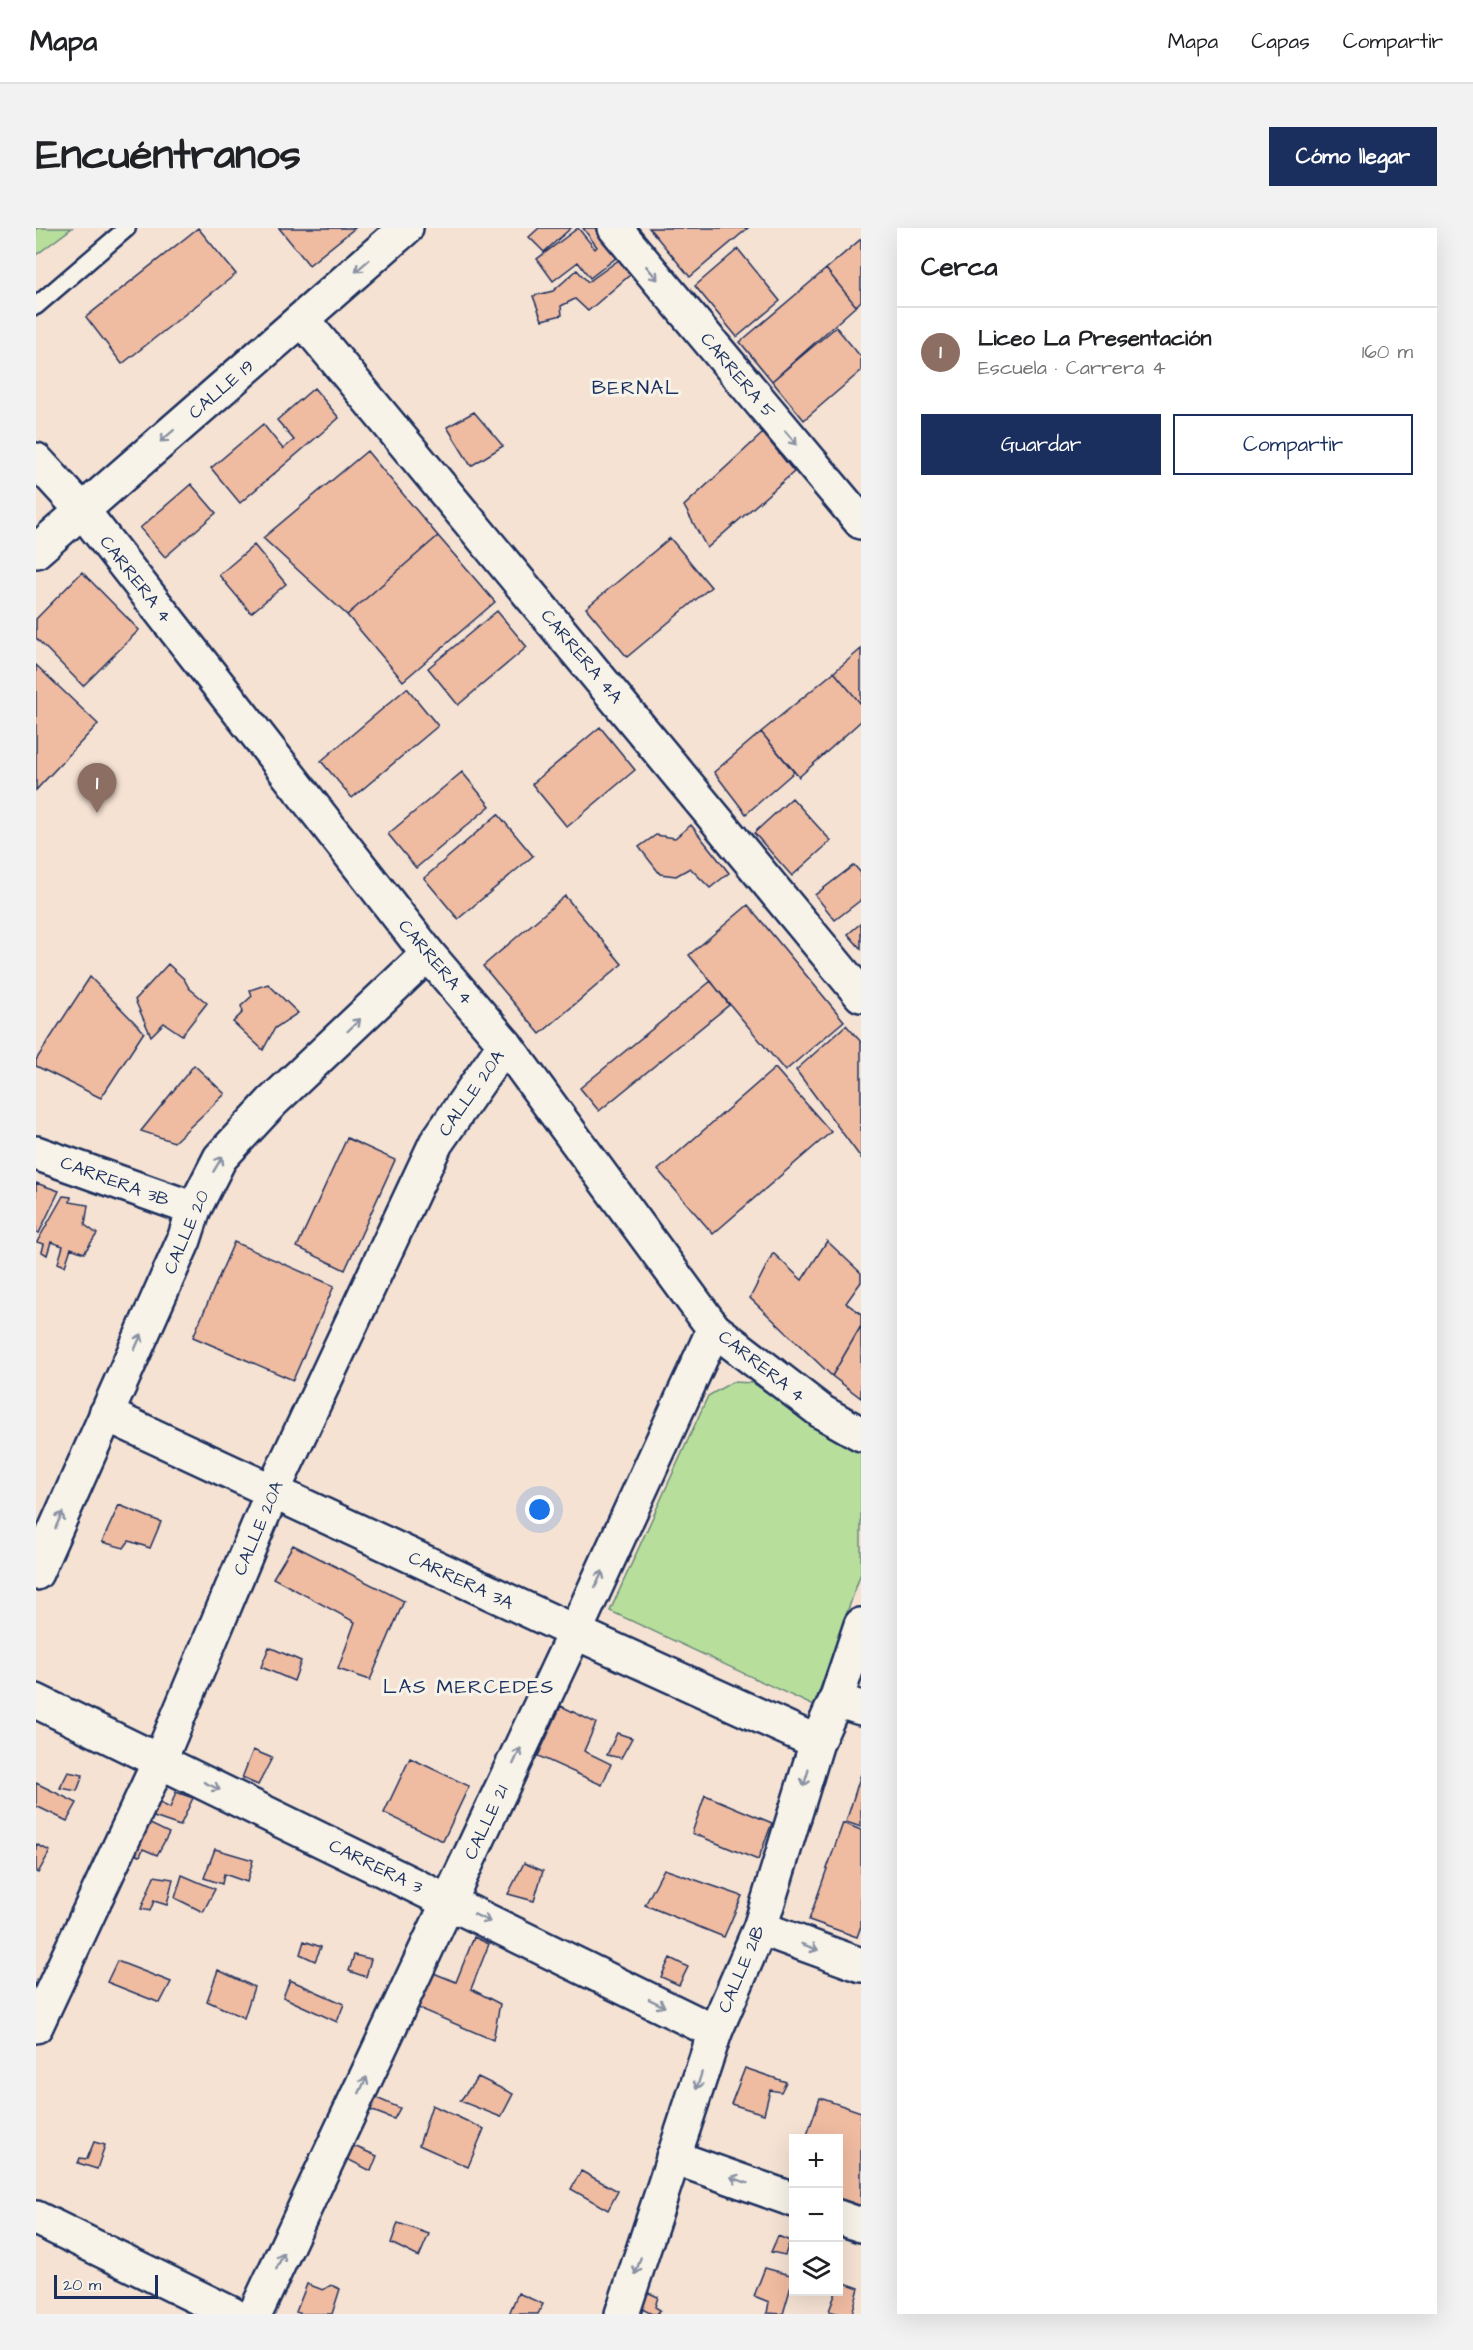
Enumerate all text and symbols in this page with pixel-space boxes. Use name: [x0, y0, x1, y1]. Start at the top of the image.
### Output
text: Mapa: [30, 22, 97, 61]
text: Mapa: [1168, 27, 1218, 56]
text: Capas: [1251, 27, 1310, 56]
text: Compartir: [1343, 27, 1443, 56]
text: Encuéntranos: [36, 127, 301, 185]
button: Cómo llegar: [1269, 127, 1437, 186]
text: Cerca: [921, 249, 998, 285]
one-way arrow: [355, 259, 370, 273]
one-way arrow: [645, 265, 659, 280]
text: Liceo La Presentación: [978, 323, 1212, 354]
street label: CARRERA 5: [694, 327, 781, 424]
text: 1: [939, 338, 942, 366]
text: 160 m: [1362, 338, 1413, 366]
street label: CALLE 19: [183, 354, 260, 425]
text: Escuela · Carrera 4: [978, 354, 1166, 382]
district label: BERNAL: [592, 374, 680, 402]
button: Guardar: [921, 414, 1161, 475]
button: Compartir: [1173, 414, 1413, 475]
one-way arrow: [160, 429, 175, 443]
one-way arrow: [784, 430, 798, 445]
street label: CARRERA 4: [94, 530, 178, 628]
street label: CARRERA 4A: [535, 604, 629, 709]
pin: 1: [78, 764, 116, 813]
street label: CARRERA 4: [392, 914, 479, 1010]
one-way arrow: [346, 1019, 361, 1033]
street label: CALLE 20A: [432, 1045, 511, 1142]
street label: CARRERA 3B: [57, 1150, 173, 1213]
one-way arrow: [212, 1156, 224, 1173]
street label: CALLE 20: [158, 1186, 215, 1278]
street label: CARRERA 4: [713, 1324, 811, 1408]
one-way arrow: [133, 1333, 145, 1351]
street label: CALLE 20A: [227, 1477, 290, 1579]
your location: [525, 1495, 554, 1524]
one-way arrow: [54, 1511, 66, 1529]
street label: CARRERA 3A: [404, 1545, 518, 1616]
one-way arrow: [595, 1570, 606, 1588]
district label: LAS MERCEDES: [383, 1673, 555, 1701]
one-way arrow: [512, 1747, 524, 1765]
one-way arrow: [800, 1768, 811, 1787]
one-way arrow: [203, 1780, 221, 1792]
street label: CALLE 21: [458, 1781, 515, 1864]
street label: CARRERA 3: [325, 1833, 427, 1900]
one-way arrow: [472, 1912, 490, 1924]
street label: CALLE 21B: [712, 1922, 771, 2017]
one-way arrow: [800, 1942, 819, 1953]
one-way arrow: [647, 1998, 665, 2010]
one-way arrow: [692, 2071, 703, 2090]
one-way arrow: [358, 2076, 370, 2094]
map controls: [789, 2134, 843, 2296]
button: +: [789, 2134, 843, 2188]
one-way arrow: [730, 2174, 748, 2185]
button: −: [789, 2188, 843, 2242]
button: layers: [789, 2242, 843, 2296]
one-way arrow: [275, 2253, 287, 2271]
one-way arrow: [631, 2256, 642, 2275]
scale bar: [54, 2272, 158, 2300]
text: 20 m: [63, 2274, 101, 2296]

